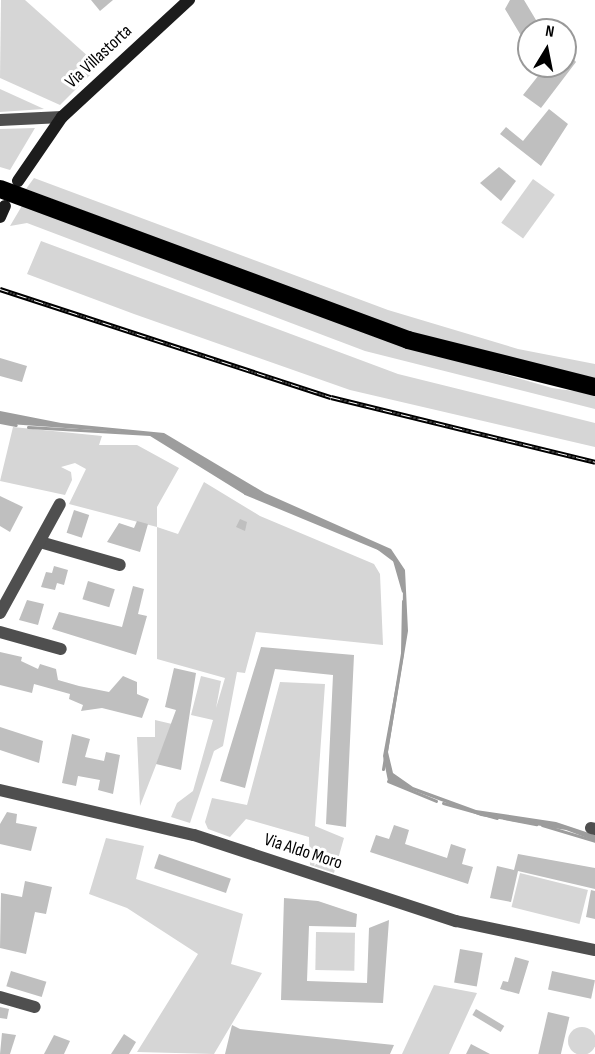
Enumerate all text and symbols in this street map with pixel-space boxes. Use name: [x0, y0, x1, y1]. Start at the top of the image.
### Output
north arrow: [517, 18, 577, 78]
street label: Via Villastorta: [61, 21, 137, 93]
text: N: [544, 22, 556, 42]
street label: Via Aldo Moro: [261, 829, 345, 875]

